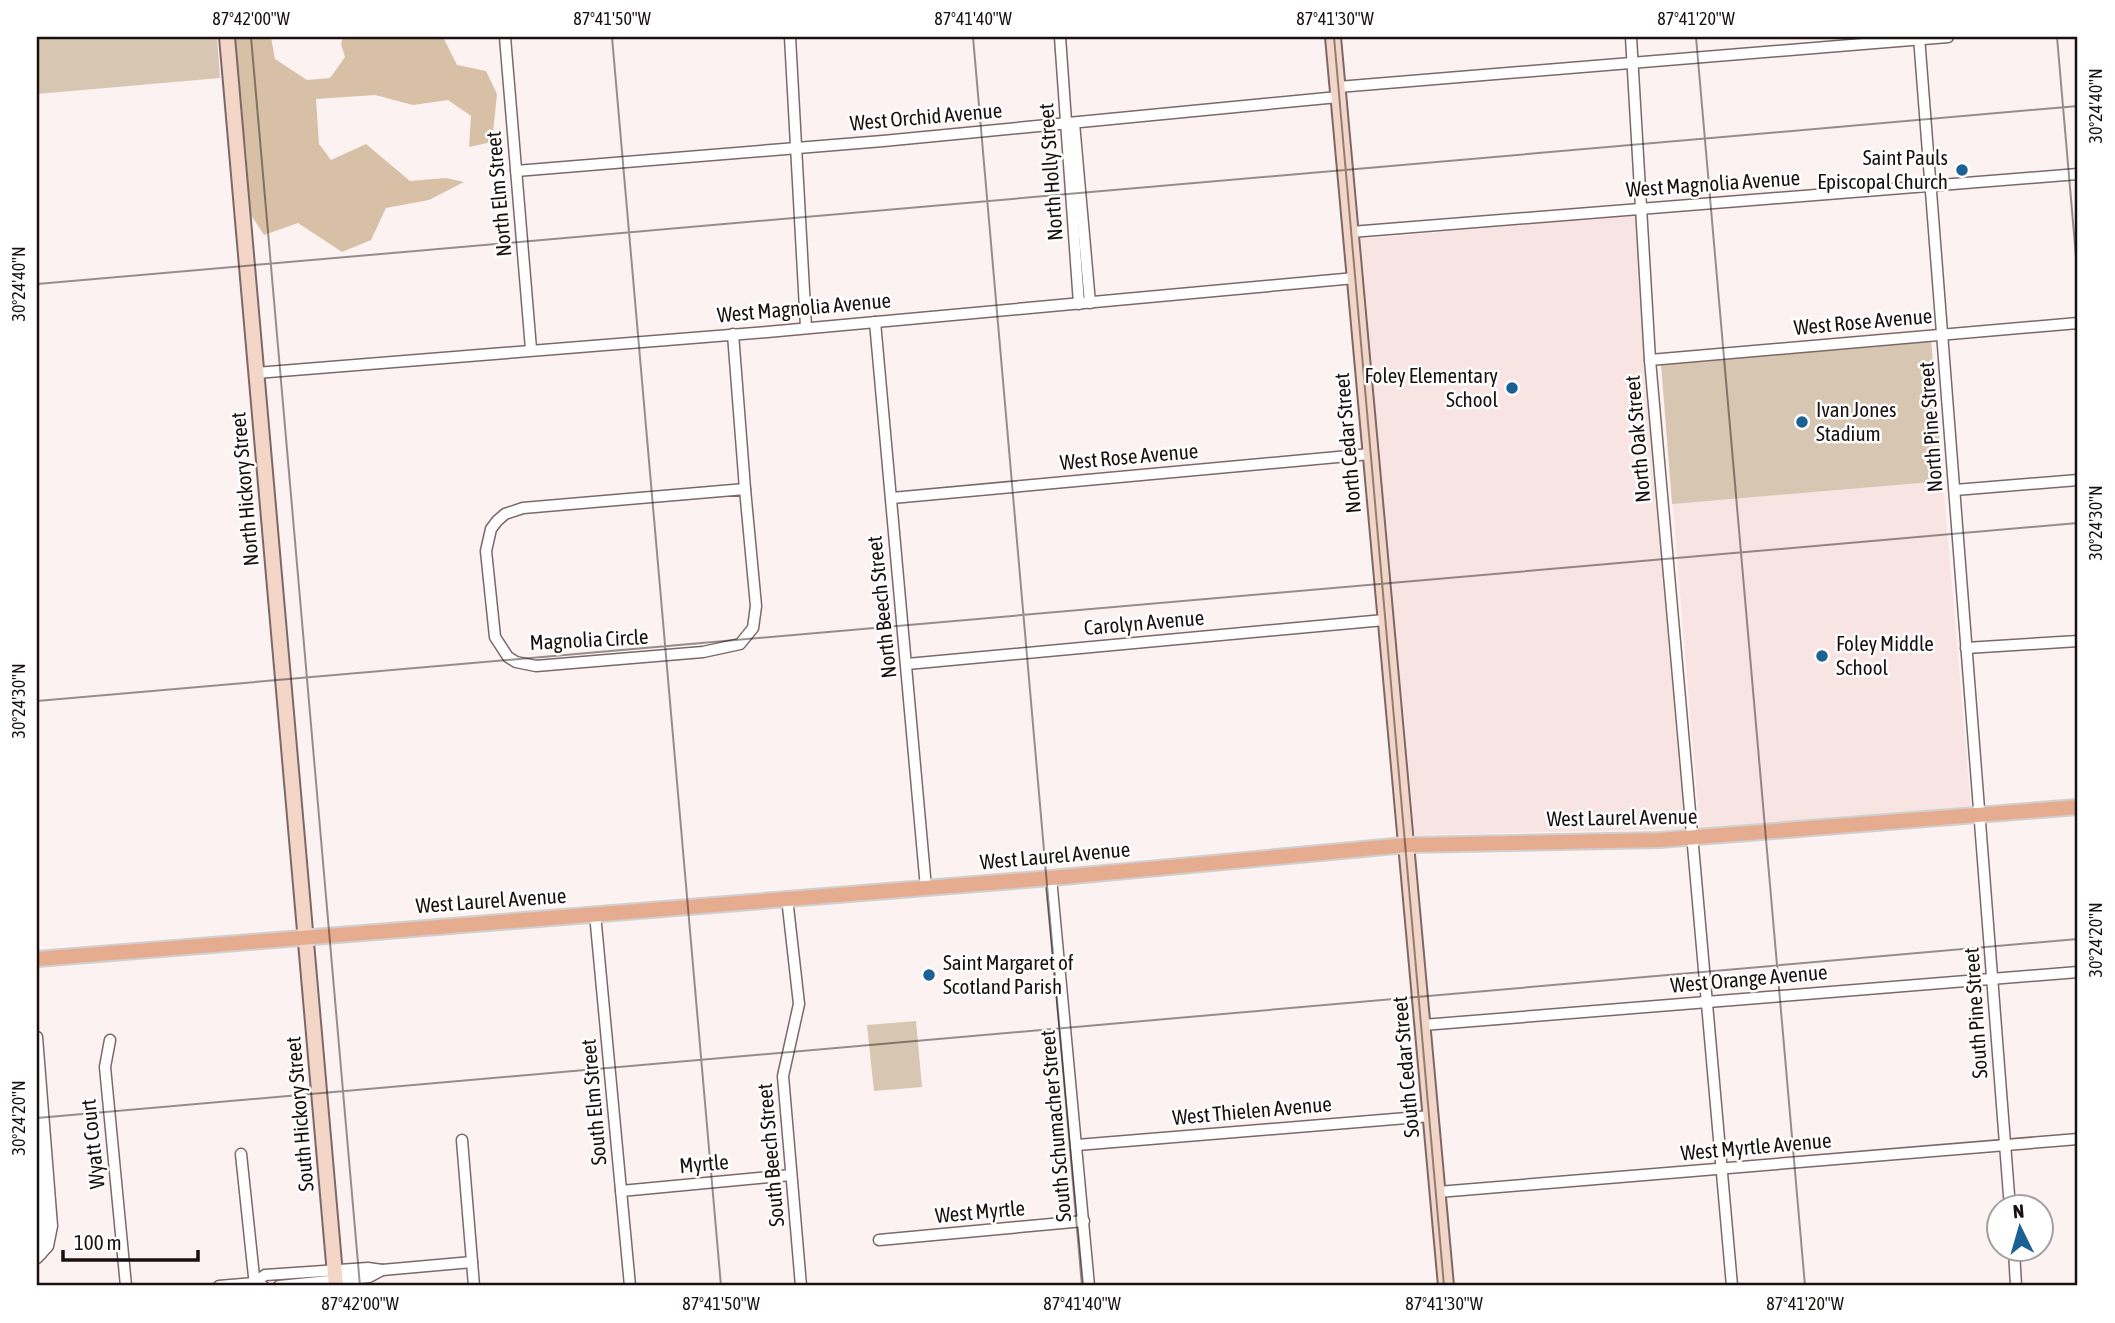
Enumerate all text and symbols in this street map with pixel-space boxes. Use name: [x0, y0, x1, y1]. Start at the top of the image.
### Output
text: 87°42'00"W: [212, 8, 290, 29]
text: 87°41'50"W: [573, 8, 651, 29]
text: 87°41'40"W: [934, 8, 1012, 29]
text: 87°41'30"W: [1296, 8, 1374, 29]
text: 87°41'20"W: [1657, 8, 1735, 29]
text: 30°24'40"N: [2085, 68, 2106, 144]
street label: West Orchid Avenue: [849, 97, 1003, 135]
street label: North Holly Street: [1033, 102, 1067, 242]
street label: North Elm Street: [481, 130, 515, 258]
place label: Saint Pauls Episcopal Church: [1817, 145, 1948, 193]
marker: Saint Pauls Episcopal Church: [1954, 162, 1970, 178]
street label: West Magnolia Avenue: [1625, 165, 1801, 201]
text: 30°24'40"N: [8, 246, 29, 322]
street label: West Magnolia Avenue: [716, 287, 892, 327]
street label: West Rose Avenue: [1793, 303, 1933, 339]
street label: North Pine Street: [1913, 361, 1947, 493]
place label: Foley Elementary School: [1365, 363, 1498, 411]
street label: North Cedar Street: [1329, 372, 1365, 514]
street label: North Oak Street: [1619, 374, 1655, 504]
marker: Foley Elementary School: [1504, 380, 1520, 396]
place label: Ivan Jones Stadium: [1816, 397, 1896, 445]
street label: North Hickory Street: [225, 411, 263, 567]
marker: Ivan Jones Stadium: [1794, 414, 1810, 430]
street label: West Rose Avenue: [1059, 438, 1199, 474]
text: 30°24'30"N: [2085, 485, 2106, 561]
street label: North Beech Street: [862, 535, 900, 680]
street label: Carolyn Avenue: [1083, 605, 1205, 639]
street label: Magnolia Circle: [529, 624, 649, 654]
place label: Foley Middle School: [1836, 631, 1934, 679]
marker: Foley Middle School: [1814, 648, 1830, 664]
text: 30°24'30"N: [8, 663, 29, 739]
street label: West Laurel Avenue: [1546, 804, 1698, 830]
street label: West Laurel Avenue: [979, 836, 1131, 874]
street label: West Laurel Avenue: [415, 883, 567, 917]
text: 30°24'20"N: [2085, 902, 2106, 978]
street label: South Pine Street: [1958, 947, 1992, 1079]
place label: Saint Margaret of Scotland Parish: [943, 950, 1074, 998]
street label: West Orange Avenue: [1669, 959, 1828, 997]
marker: Saint Margaret of Scotland Parish: [921, 967, 937, 983]
street label: South Cedar Street: [1387, 995, 1423, 1139]
street label: South Schumacher Street: [1035, 1029, 1075, 1223]
street label: South Hickory Street: [280, 1036, 318, 1192]
street label: South Elm Street: [576, 1038, 610, 1166]
text: 30°24'20"N: [8, 1080, 29, 1156]
street label: South Beech Street: [752, 1082, 788, 1228]
street label: West Thielen Avenue: [1171, 1091, 1333, 1129]
street label: Wyatt Court: [75, 1098, 109, 1190]
street label: West Myrtle Avenue: [1680, 1127, 1832, 1165]
street label: Myrtle: [678, 1149, 730, 1177]
north arrow: [1986, 1194, 2056, 1264]
street label: West Myrtle: [934, 1195, 1026, 1227]
text: N: [2012, 1200, 2025, 1223]
scale bar: [63, 1218, 198, 1262]
text: 100 m: [74, 1230, 122, 1254]
text: 87°42'00"W: [321, 1293, 399, 1314]
text: 87°41'50"W: [682, 1293, 760, 1314]
text: 87°41'40"W: [1043, 1293, 1121, 1314]
text: 87°41'30"W: [1405, 1293, 1483, 1314]
text: 87°41'20"W: [1766, 1293, 1844, 1314]

